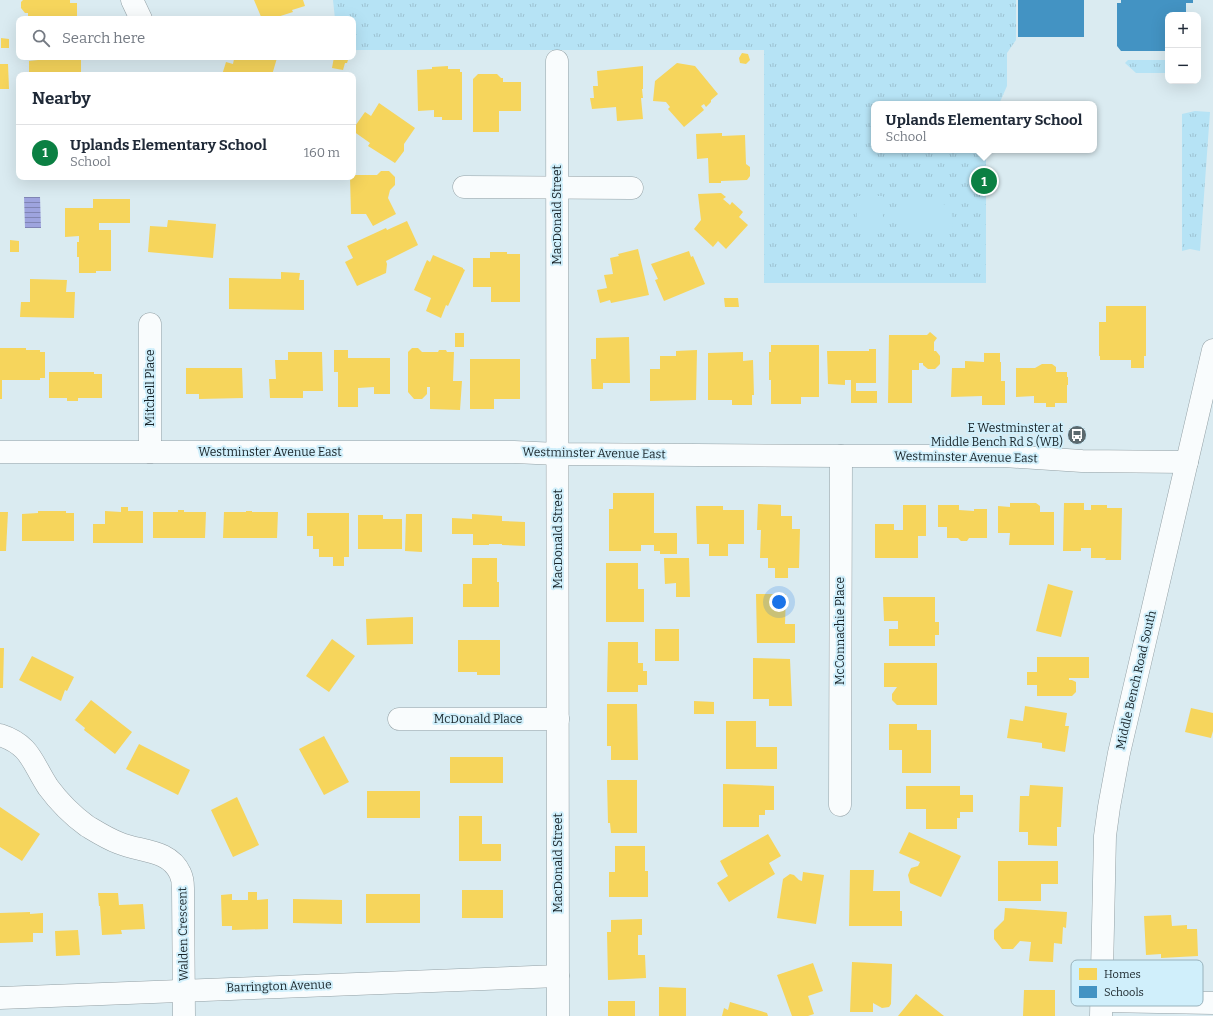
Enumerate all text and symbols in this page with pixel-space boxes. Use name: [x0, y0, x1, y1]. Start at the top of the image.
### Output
map controls: [1165, 12, 1201, 84]
button: +: [1165, 12, 1201, 48]
search box: [16, 16, 356, 60]
icon: search: [30, 27, 52, 49]
text: Search here: [62, 29, 145, 47]
button: −: [1165, 48, 1201, 84]
text: Nearby: [32, 88, 91, 109]
popup: [871, 101, 1097, 153]
text: Uplands Elementary School: [886, 111, 1082, 129]
text: School: [886, 129, 926, 144]
text: Uplands Elementary School: [70, 136, 267, 154]
text: 1: [42, 145, 48, 160]
text: 160 m: [304, 145, 340, 160]
text: School: [70, 154, 111, 169]
street label: MacDonald Street: [550, 165, 564, 265]
pin: 1: [971, 166, 997, 196]
street label: Mitchell Place: [143, 349, 157, 427]
place label: E Westminster at Middle Bench Rd S (WB): [931, 421, 1064, 449]
bus stop icon: E Westminster at Middle Bench Rd S (WB): [1066, 424, 1088, 446]
street label: Westminster Avenue East: [198, 445, 342, 459]
street label: Westminster Avenue East: [522, 445, 666, 461]
street label: Westminster Avenue East: [894, 449, 1038, 465]
street label: MacDonald Street: [551, 489, 565, 589]
street label: McConnachie Place: [833, 577, 847, 685]
your location: [769, 592, 789, 612]
street label: Middle Bench Road South: [1113, 609, 1159, 751]
street label: McDonald Place: [434, 712, 522, 726]
street label: MacDonald Street: [551, 813, 565, 913]
street label: Walden Crescent: [175, 886, 191, 981]
legend: [1071, 960, 1203, 1006]
text: Homes: [1104, 968, 1141, 981]
street label: Barrington Avenue: [226, 977, 332, 995]
text: Schools: [1104, 986, 1144, 999]

